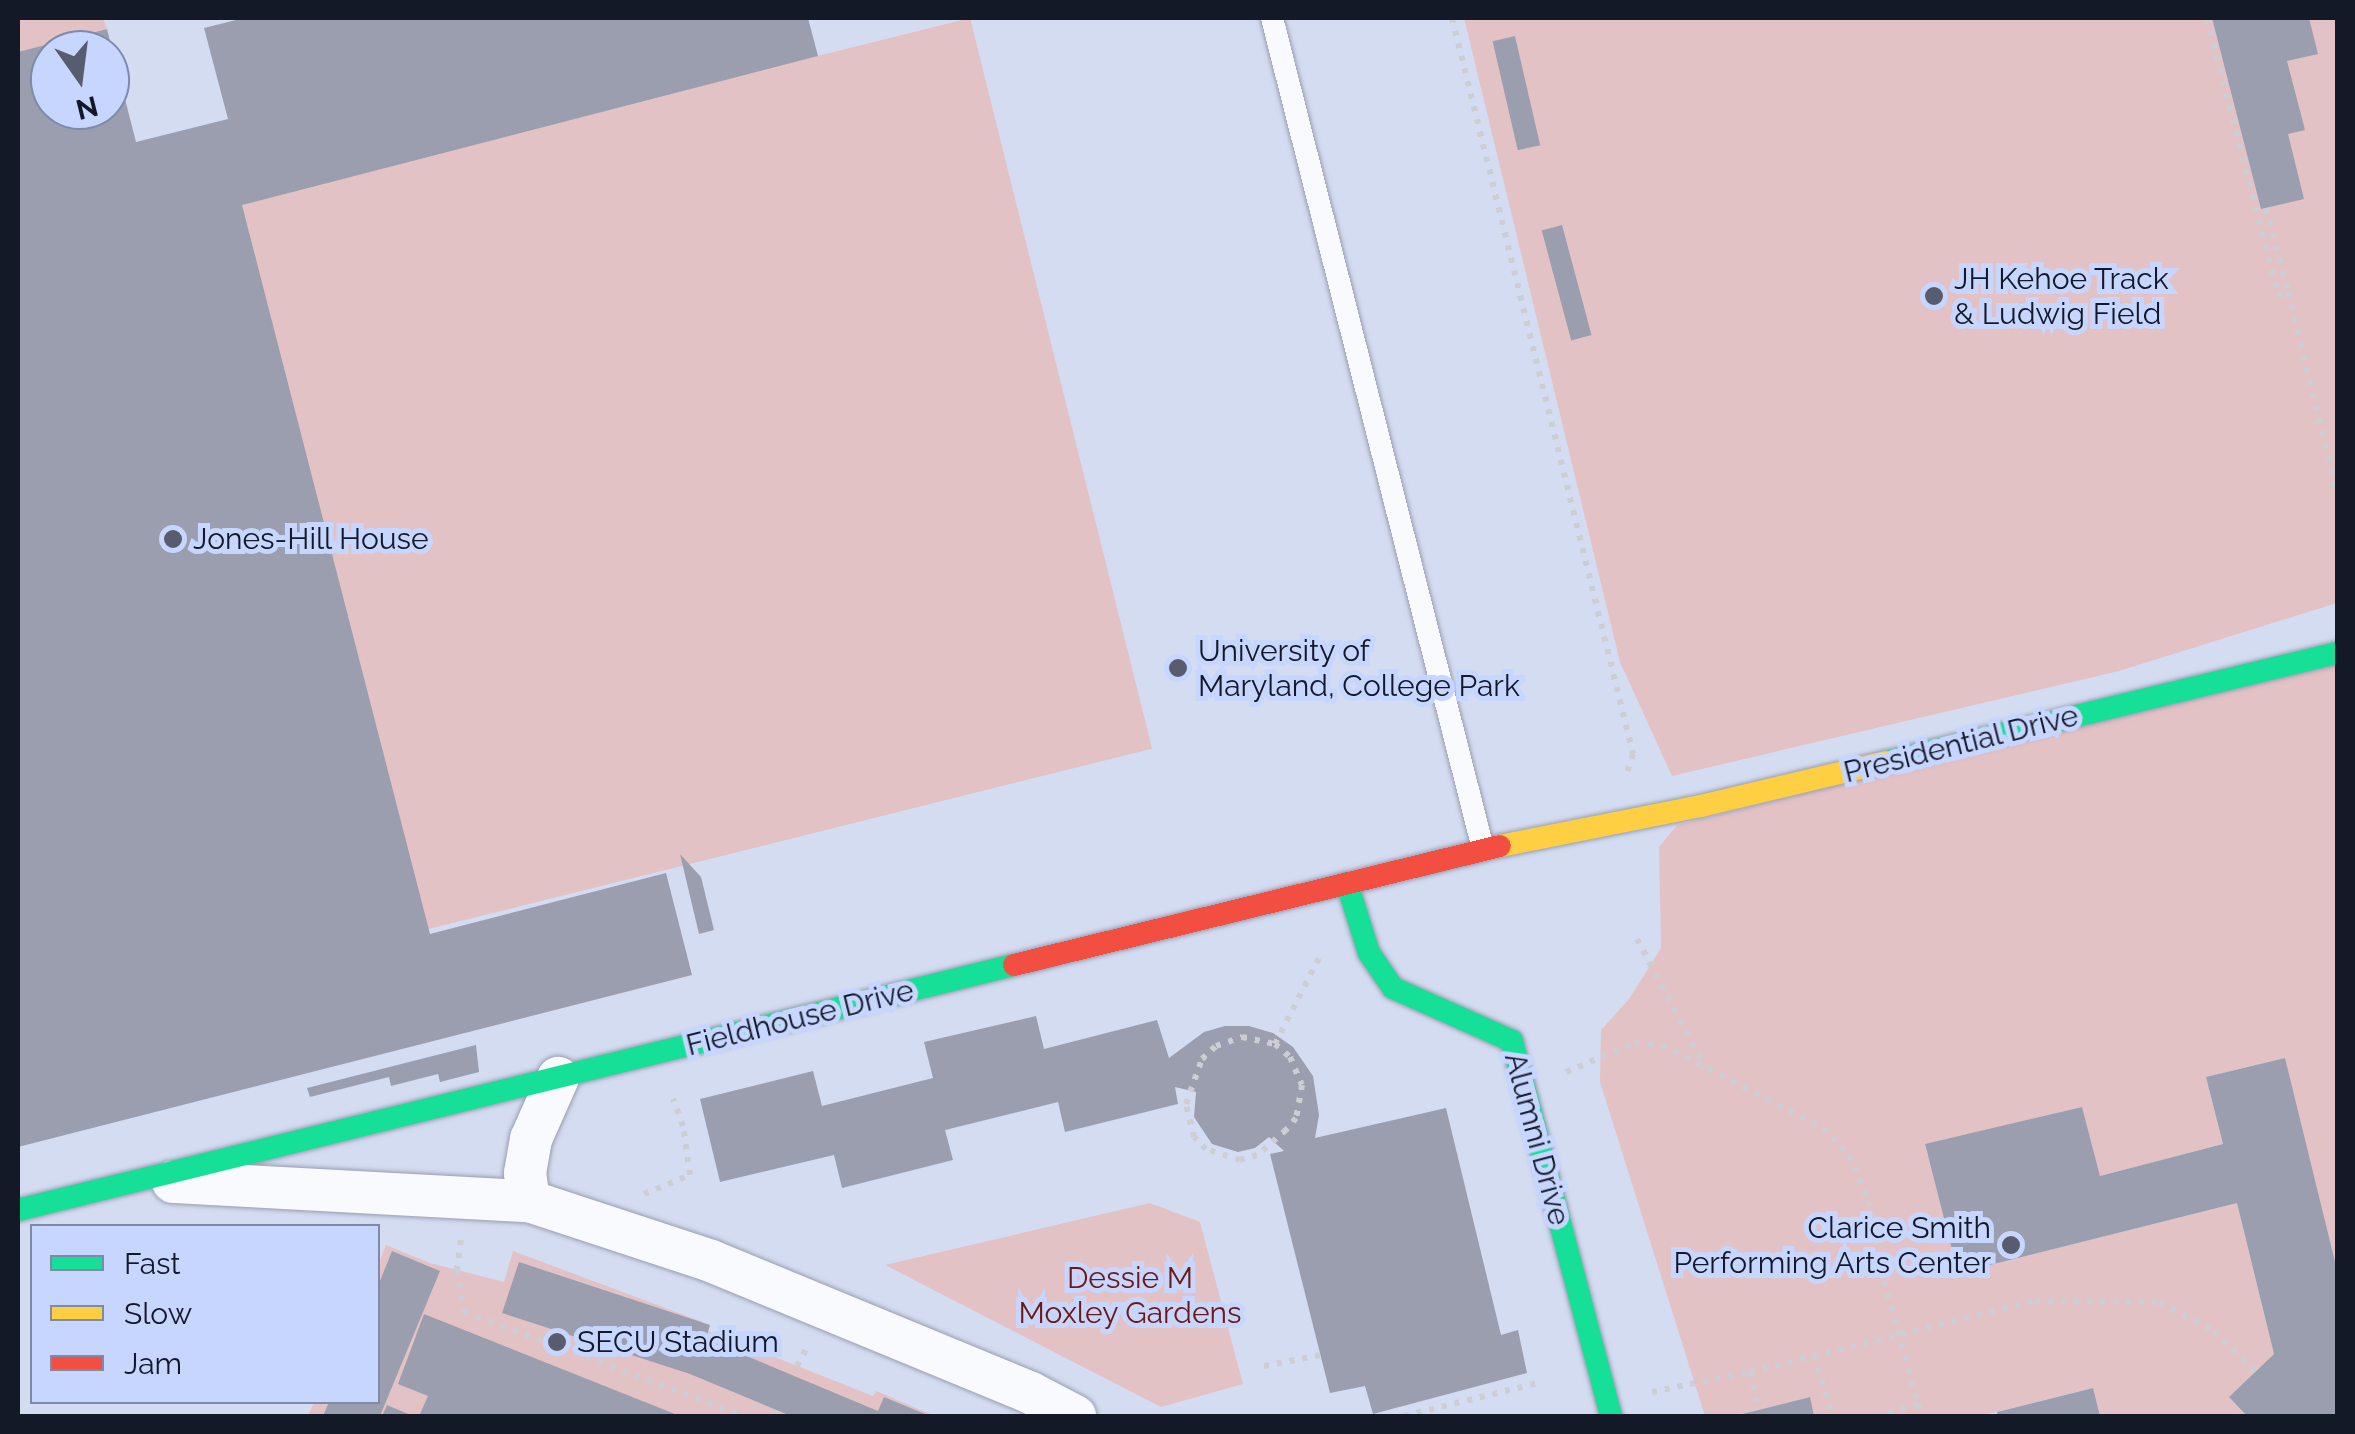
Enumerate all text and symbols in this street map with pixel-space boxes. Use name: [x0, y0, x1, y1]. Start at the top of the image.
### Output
north arrow: [30, 30, 130, 130]
text: N: [73, 89, 101, 126]
place label: JH Kehoe Track & Ludwig Field: [1954, 261, 2170, 332]
marker: JH Kehoe Track & Ludwig Field: [1923, 285, 1945, 307]
place label: Jones-Hill House: [193, 521, 430, 557]
marker: Jones-Hill House: [162, 528, 184, 550]
place label: University of Maryland, College Park: [1198, 633, 1520, 704]
marker: University of Maryland, College Park: [1167, 657, 1189, 679]
street label: Presidential Drive: [1840, 697, 2082, 791]
street label: Fieldhouse Drive: [683, 972, 917, 1064]
street label: Alumni Drive: [1497, 1049, 1577, 1229]
place label: Clarice Smith Performing Arts Center: [1672, 1210, 1991, 1280]
legend: [30, 1224, 380, 1404]
marker: Clarice Smith Performing Arts Center: [2000, 1234, 2022, 1256]
text: Fast: [124, 1246, 181, 1281]
park label: Dessie M Moxley Gardens: [1018, 1260, 1242, 1330]
text: Slow: [124, 1296, 192, 1331]
place label: SECU Stadium: [577, 1324, 779, 1360]
marker: SECU Stadium: [546, 1331, 568, 1353]
text: Jam: [124, 1346, 182, 1381]

